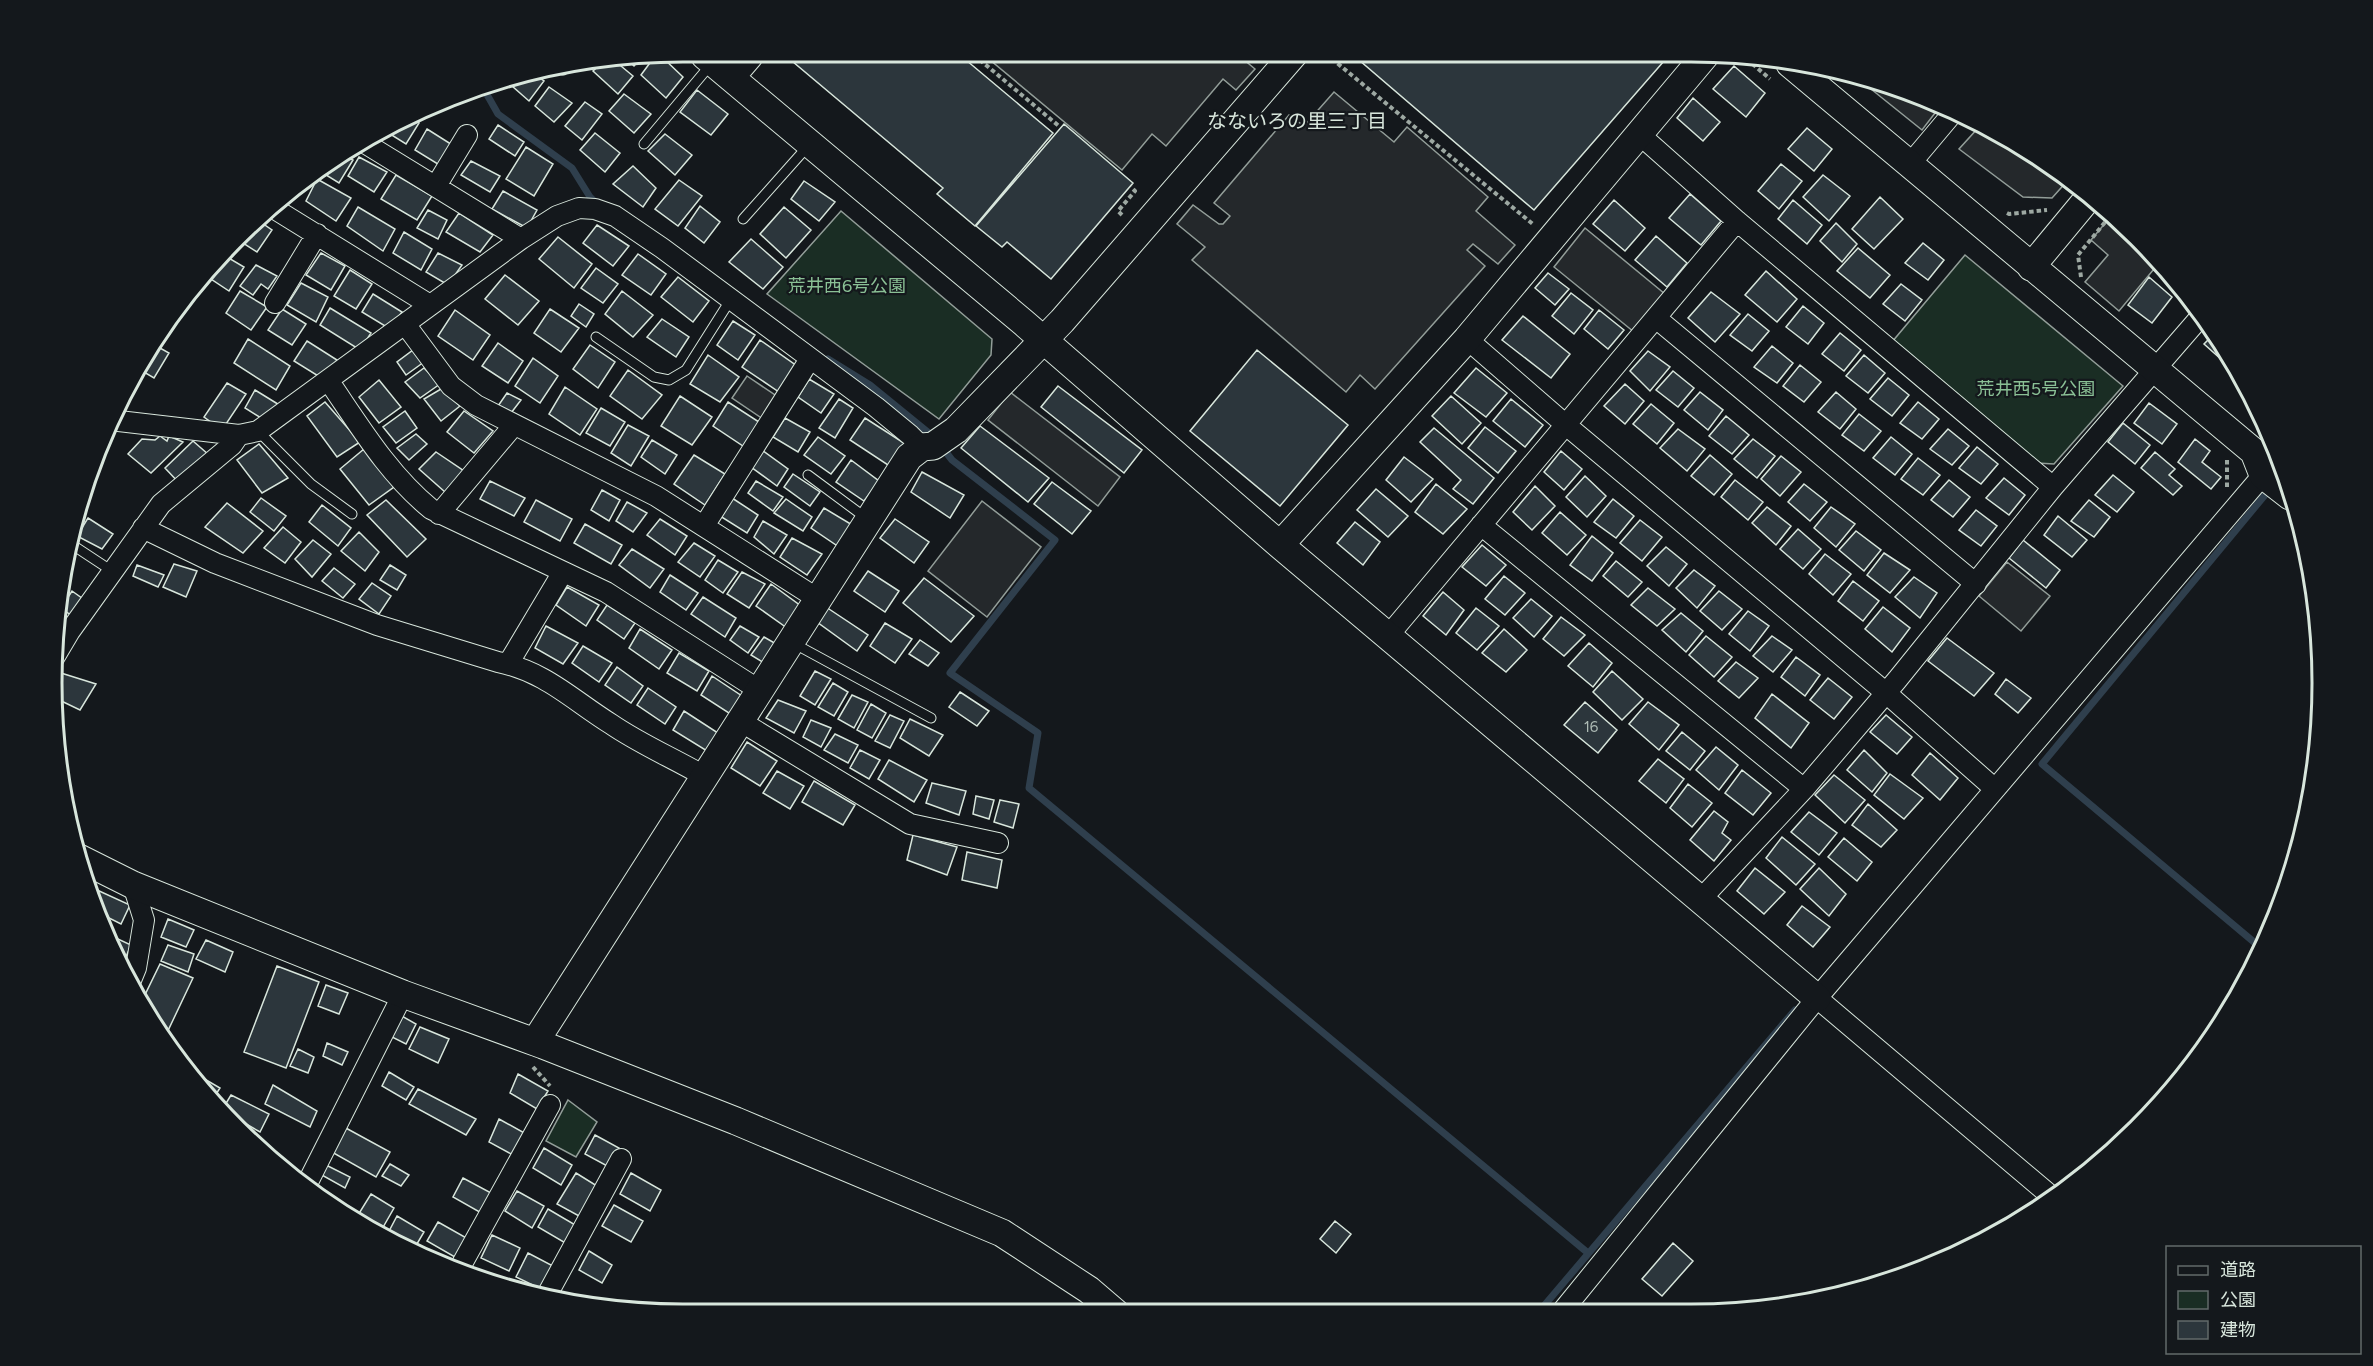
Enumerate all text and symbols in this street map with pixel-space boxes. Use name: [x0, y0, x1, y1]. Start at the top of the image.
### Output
district label: なないろの里三丁目: [1207, 109, 1387, 133]
park label: 荒井西6号公園: [788, 275, 906, 297]
park label: 荒井西5号公園: [1977, 378, 2095, 400]
house number: 16: [1584, 718, 1599, 736]
legend: [2166, 1246, 2361, 1354]
text: 道路: [2220, 1259, 2256, 1281]
text: 公園: [2220, 1289, 2256, 1311]
text: 建物: [2220, 1319, 2256, 1341]

